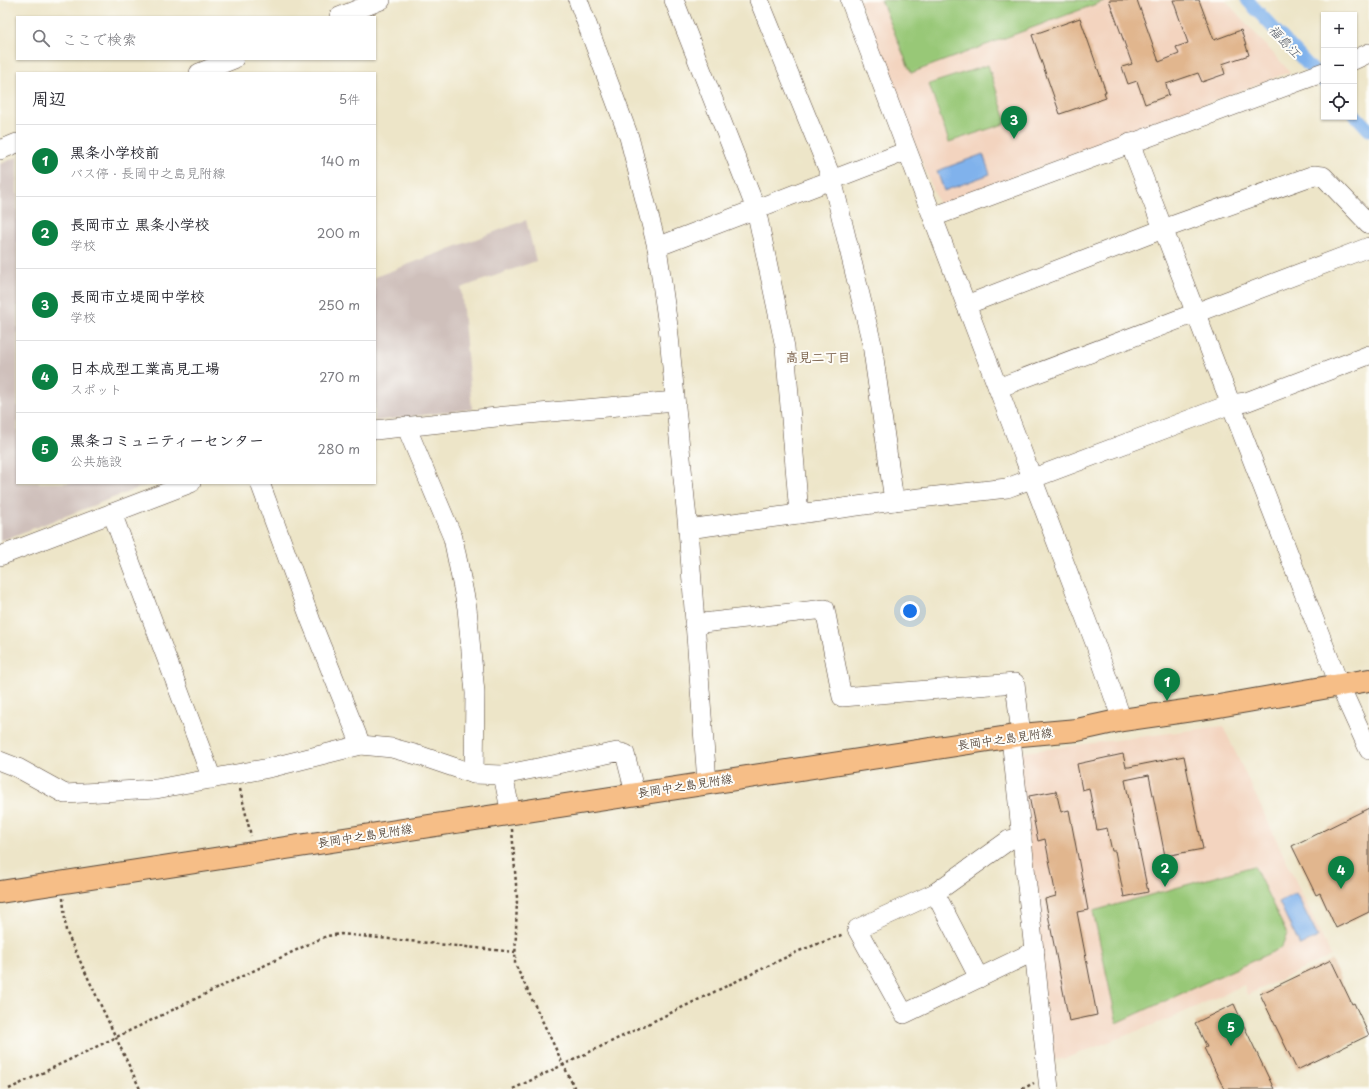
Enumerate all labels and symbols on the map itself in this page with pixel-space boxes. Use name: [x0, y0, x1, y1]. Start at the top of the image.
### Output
water label: 福島江: [1265, 20, 1306, 62]
pin: 3: [1001, 106, 1027, 139]
district label: 高見二丁目: [785, 347, 851, 366]
your location: [900, 601, 920, 621]
pin: 1: [1154, 668, 1180, 701]
street label: 長岡中之島見附線: [956, 722, 1054, 754]
street label: 長岡中之島見附線: [636, 769, 734, 801]
street label: 長岡中之島見附線: [316, 819, 414, 851]
pin: 2: [1152, 854, 1178, 887]
pin: 4: [1328, 856, 1354, 889]
pin: 5: [1218, 1013, 1244, 1046]

